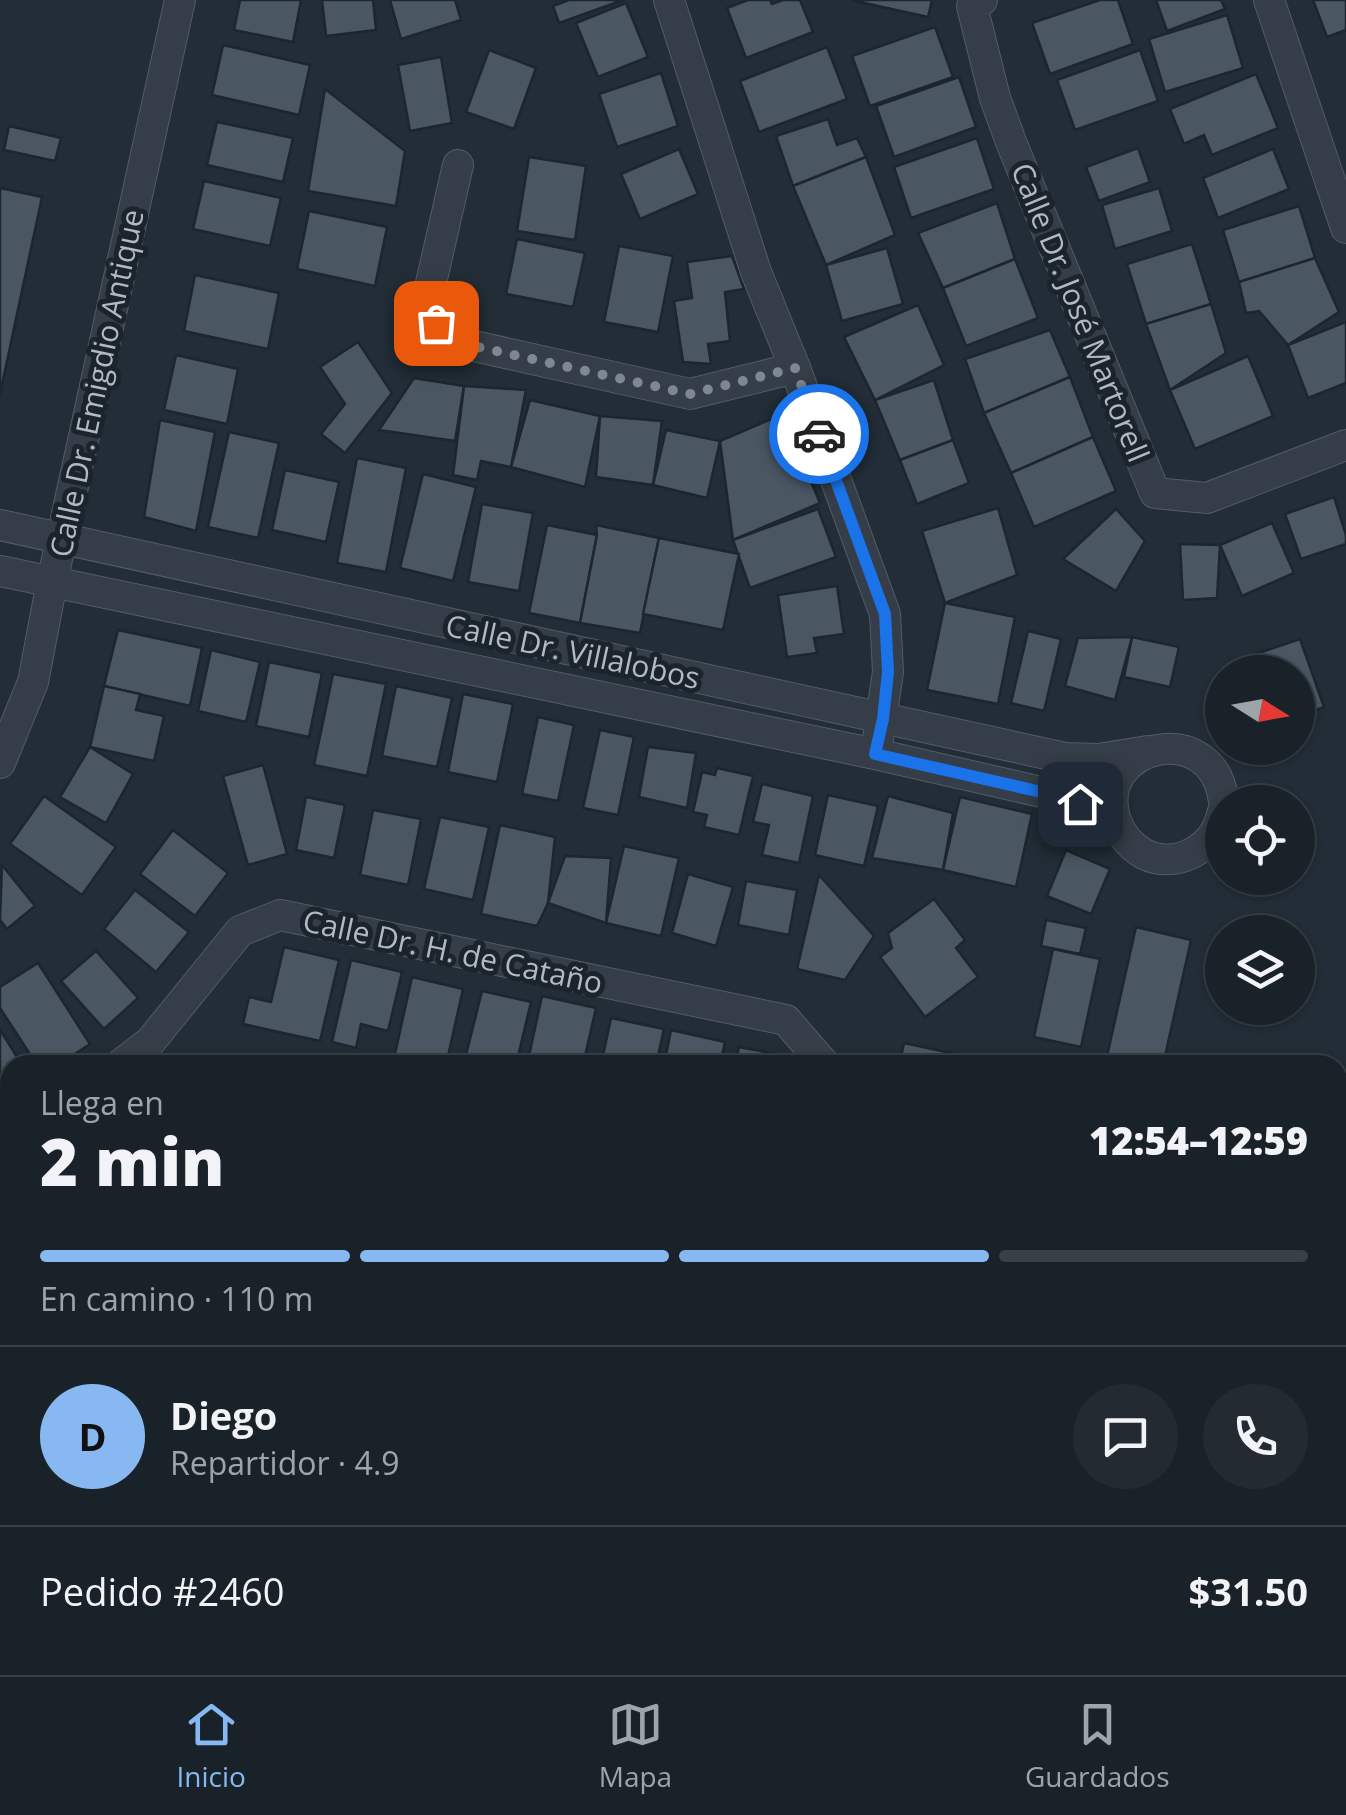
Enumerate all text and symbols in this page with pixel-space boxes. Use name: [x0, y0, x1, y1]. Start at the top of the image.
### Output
street label: Calle Dr. José Martorell: [1002, 156, 1160, 468]
street label: Calle Dr. Emigdio Antique: [39, 205, 153, 561]
pin: [394, 281, 479, 366]
icon: bag: [409, 296, 464, 351]
courier: [769, 384, 869, 484]
icon: car: [792, 407, 847, 462]
street label: Calle Dr. Villalobos: [442, 604, 704, 698]
north arrow: [1205, 655, 1315, 765]
map controls: [1205, 655, 1315, 1025]
pin: [1038, 762, 1123, 847]
icon: home: [1053, 777, 1108, 832]
button: locate: [1205, 785, 1315, 895]
street label: Calle Dr. H. de Cataño: [299, 899, 607, 1003]
button: layers: [1205, 915, 1315, 1025]
text: Llega en: [40, 1081, 164, 1124]
text: 12:54–12:59: [1089, 1114, 1308, 1166]
text: 2 min: [40, 1117, 225, 1205]
text: En camino · 110 m: [40, 1277, 313, 1320]
button: chat: [1073, 1384, 1178, 1489]
button: phone: [1203, 1384, 1308, 1489]
text: Diego: [170, 1389, 277, 1441]
text: D: [78, 1410, 107, 1462]
text: Repartidor · 4.9: [170, 1441, 400, 1484]
text: Pedido #2460: [40, 1565, 284, 1617]
text: $31.50: [1189, 1565, 1308, 1617]
tab: Inicio: [176, 1697, 246, 1795]
tab: Mapa: [599, 1697, 672, 1795]
tab: Guardados: [1025, 1697, 1170, 1795]

